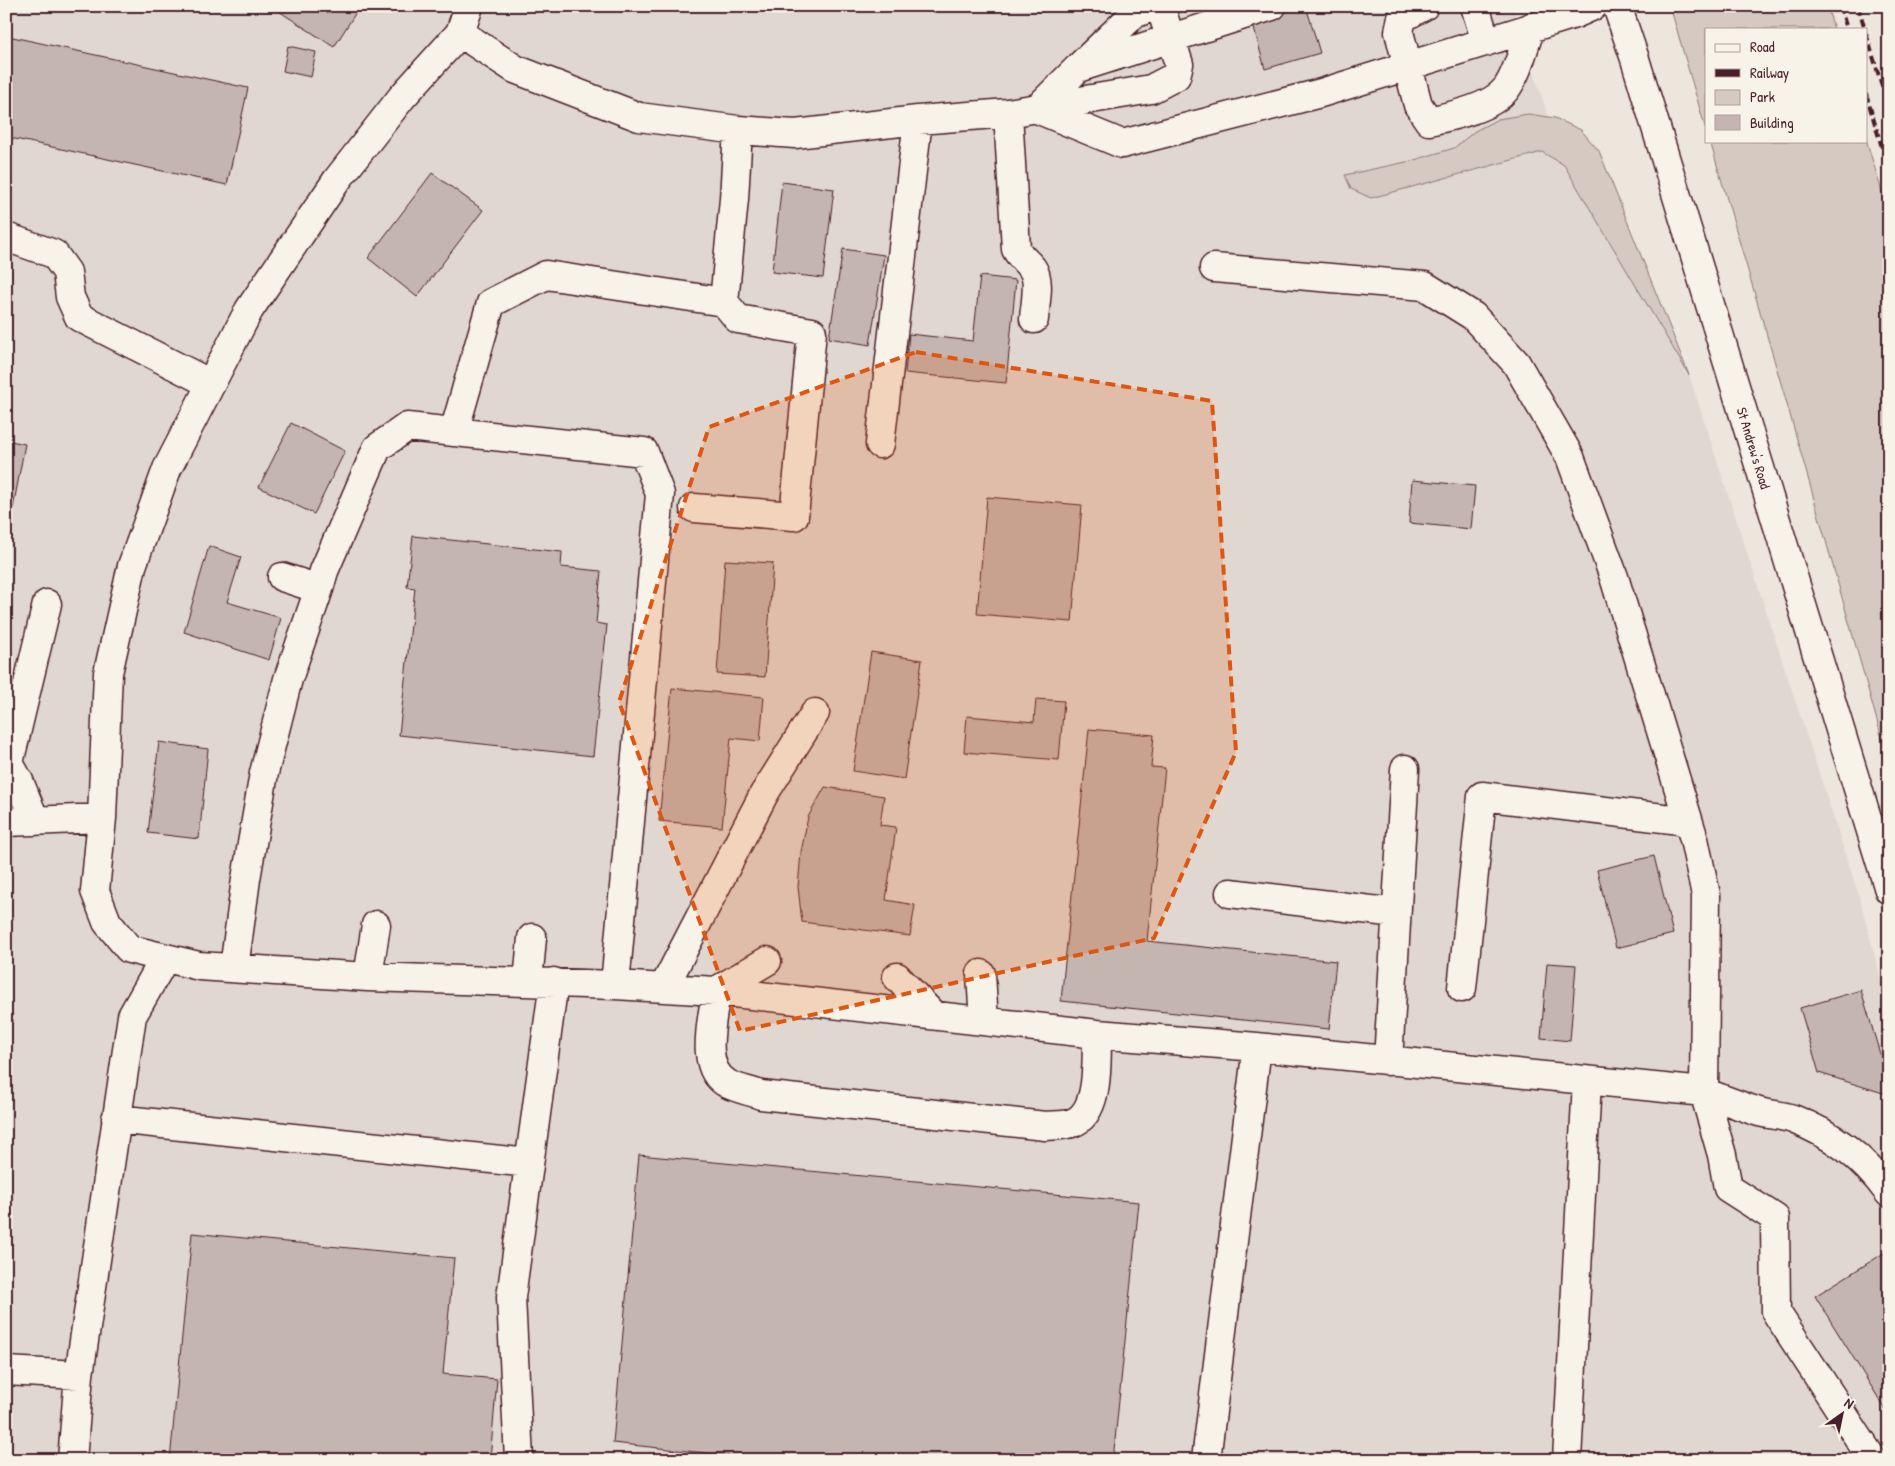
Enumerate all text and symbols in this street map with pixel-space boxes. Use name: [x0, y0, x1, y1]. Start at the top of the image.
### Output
legend: [1705, 28, 1868, 142]
text: Road: [1750, 36, 1775, 57]
text: Railway: [1750, 62, 1789, 83]
text: Park: [1750, 86, 1775, 107]
text: Building: [1750, 112, 1794, 133]
street label: St Andrew's Road: [1733, 405, 1776, 492]
north arrow: [1818, 1388, 1868, 1438]
text: N: [1841, 1393, 1858, 1413]

